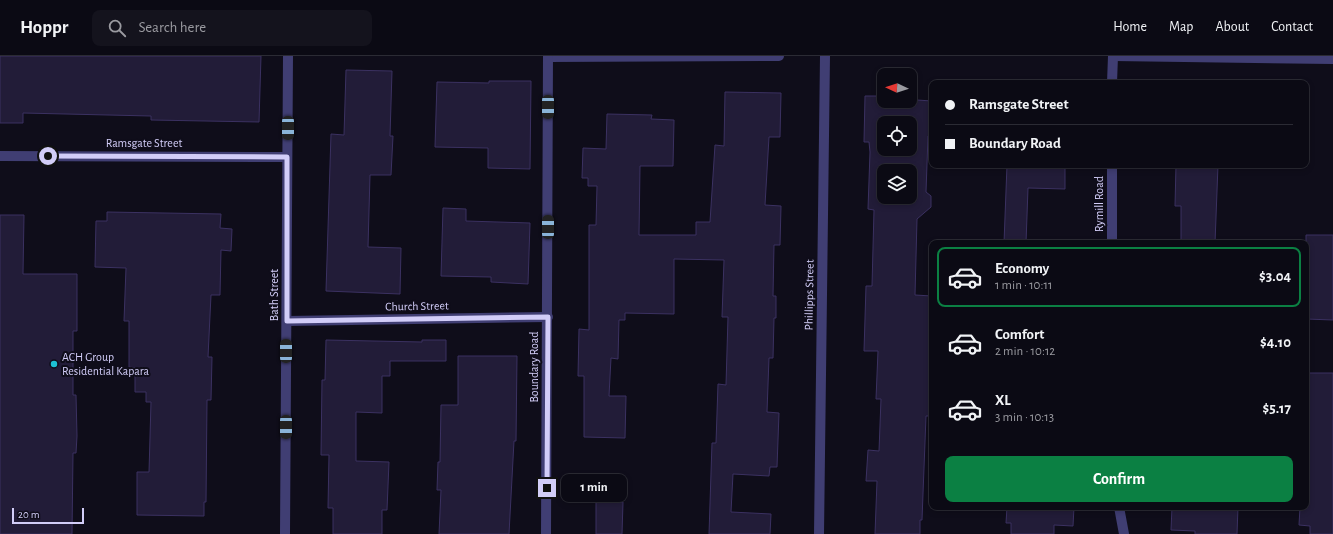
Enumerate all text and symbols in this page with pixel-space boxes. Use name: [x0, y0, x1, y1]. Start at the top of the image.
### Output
search box: [92, 10, 372, 46]
icon: search: [106, 17, 128, 39]
text: Hoppr: [20, 18, 68, 37]
text: Search here: [138, 20, 206, 35]
text: Home: [1113, 20, 1147, 34]
text: Map: [1169, 20, 1193, 34]
text: About: [1215, 20, 1249, 34]
text: Contact: [1271, 20, 1313, 34]
north arrow: [877, 68, 917, 108]
map controls: [877, 68, 917, 204]
car: [542, 95, 554, 119]
text: Ramsgate Street: [969, 97, 1069, 112]
car: [282, 116, 294, 140]
button: locate: [877, 116, 917, 156]
text: Boundary Road: [969, 136, 1061, 151]
street label: Ramsgate Street: [106, 137, 182, 149]
route start: [39, 147, 57, 165]
button: layers: [877, 164, 917, 204]
street label: Rymill Road: [1093, 176, 1106, 232]
car: [542, 215, 554, 239]
street label: Phillipps Street: [802, 259, 816, 331]
icon: car: [947, 259, 983, 295]
text: Economy: [995, 261, 1049, 276]
street label: Bath Street: [268, 269, 280, 321]
text: $3.04: [1259, 269, 1291, 284]
text: 1 min · 10:11: [995, 279, 1052, 292]
street label: Church Street: [385, 299, 449, 313]
icon: car: [947, 325, 983, 361]
text: Comfort: [995, 327, 1044, 342]
street label: Boundary Road: [528, 331, 541, 403]
text: $4.10: [1260, 335, 1291, 350]
car: [280, 339, 292, 363]
text: 2 min · 10:12: [995, 345, 1055, 358]
place label: ACH Group Residential Kapara: [62, 351, 150, 377]
marker: ACH Group Residential Kapara: [49, 359, 59, 369]
icon: car: [947, 391, 983, 427]
text: XL: [995, 393, 1011, 408]
text: $5.17: [1262, 401, 1291, 416]
text: 3 min · 10:13: [995, 411, 1054, 424]
car: [280, 415, 292, 439]
button: Confirm: [945, 456, 1293, 502]
callout: 1 min: [561, 474, 627, 502]
route end: [538, 479, 556, 497]
text: 1 min: [580, 481, 608, 494]
scale bar: [12, 506, 84, 525]
text: 20 m: [18, 509, 39, 520]

